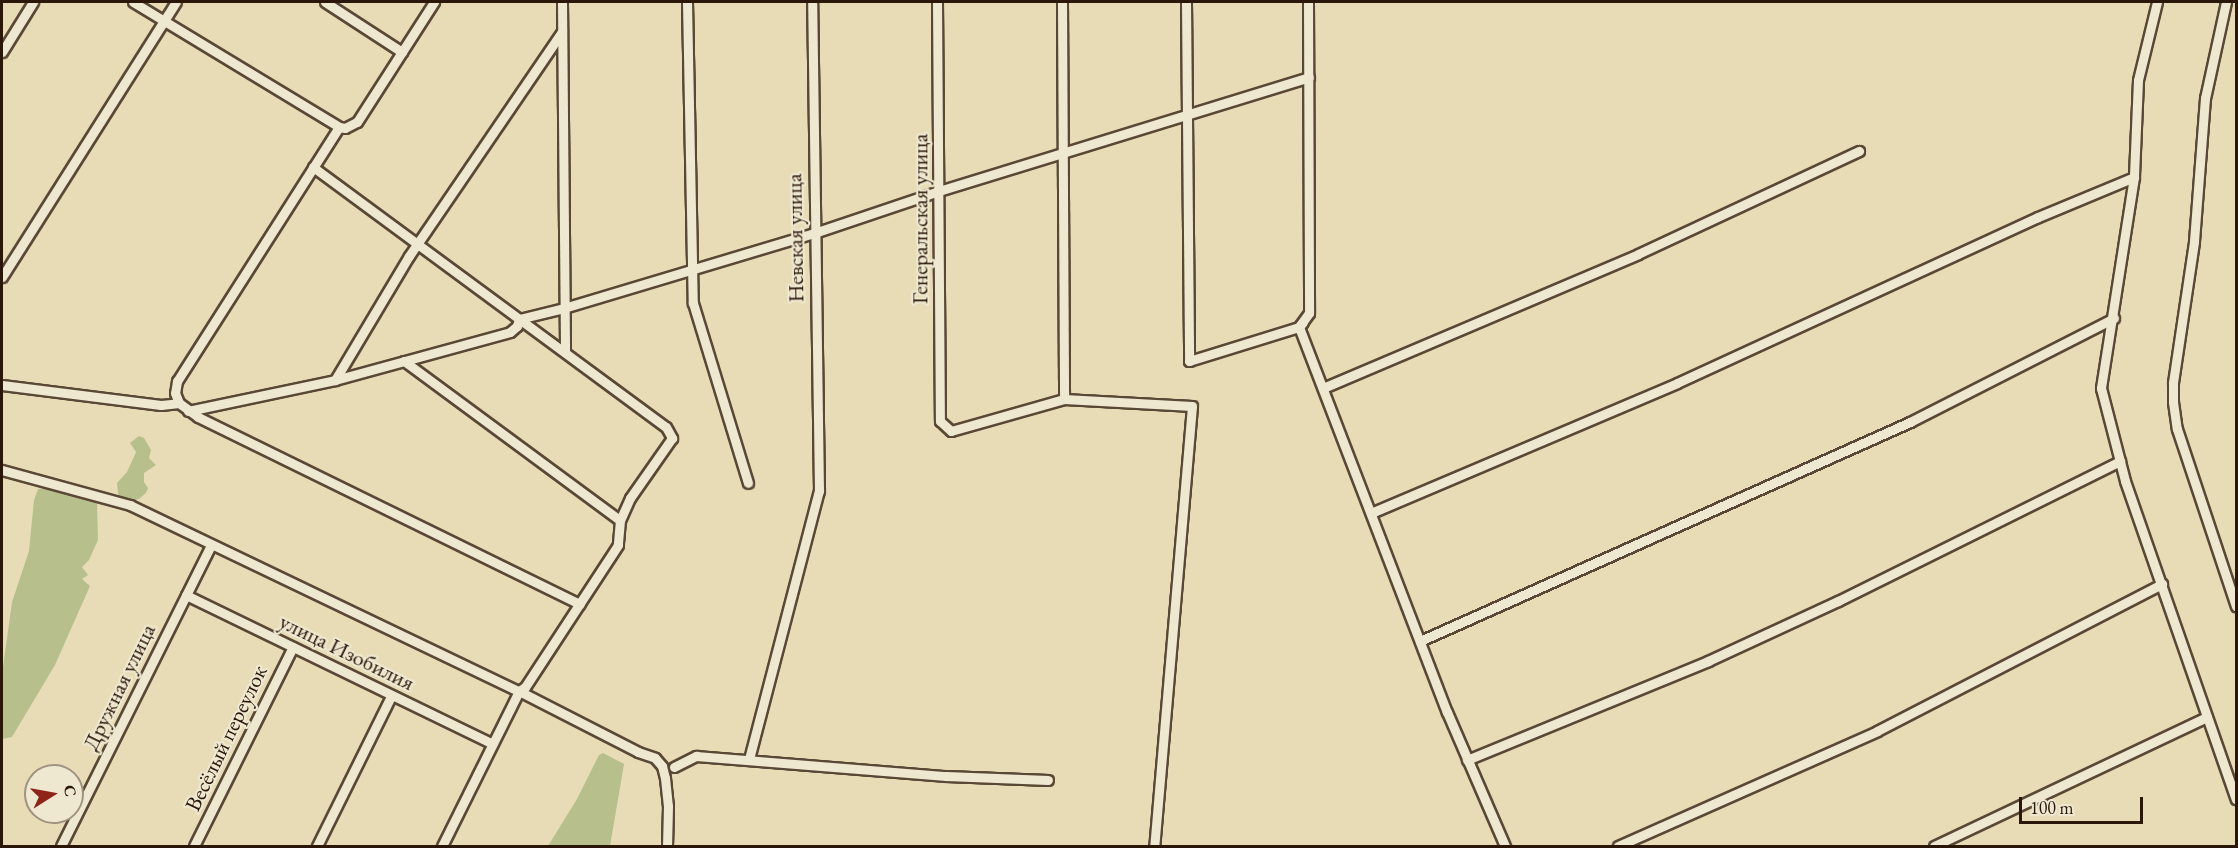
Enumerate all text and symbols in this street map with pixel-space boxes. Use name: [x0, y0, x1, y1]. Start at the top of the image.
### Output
street label: Генеральская улица: [907, 134, 933, 304]
street label: Невская улица: [781, 173, 809, 303]
street label: улица Изобилия: [275, 608, 419, 696]
street label: Дружная улица: [77, 620, 161, 754]
street label: Весёлый переулок: [179, 661, 273, 815]
north arrow: [24, 764, 84, 824]
text: С: [59, 783, 82, 798]
scale bar: [2022, 785, 2146, 823]
text: 100 m: [2030, 796, 2074, 819]

